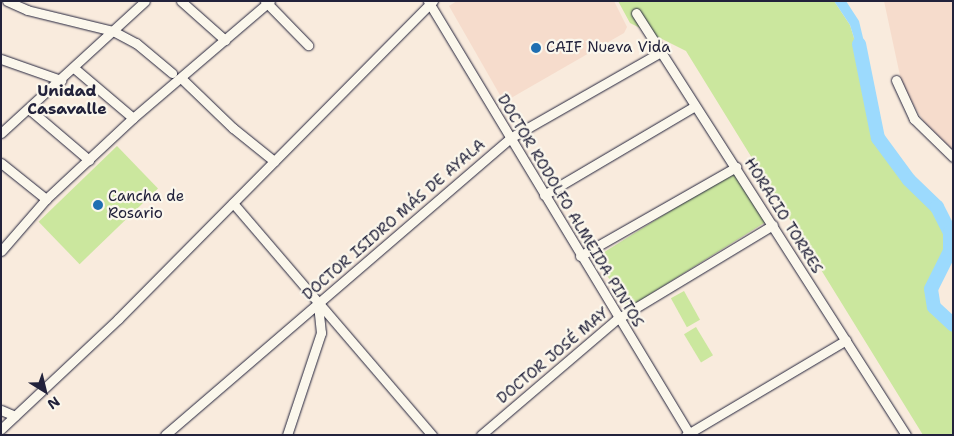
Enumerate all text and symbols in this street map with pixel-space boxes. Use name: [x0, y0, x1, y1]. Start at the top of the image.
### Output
place label: CAIF Nueva Vida: [546, 39, 671, 57]
marker: CAIF Nueva Vida: [530, 42, 542, 54]
district label: Unidad Casavalle: [27, 81, 107, 119]
street label: DOCTOR RODOLFO ALMEIDA PINTOS: [493, 91, 647, 331]
street label: DOCTOR ISIDRO MÁS DE AYALA: [299, 136, 489, 304]
street label: HORACIO TORRES: [740, 155, 826, 277]
place label: Cancha de Rosario: [108, 187, 184, 222]
marker: Cancha de Rosario: [92, 199, 104, 211]
street label: DOCTOR JOSÉ MAY: [494, 304, 612, 408]
north arrow: [20, 366, 70, 416]
text: N: [44, 393, 64, 414]

